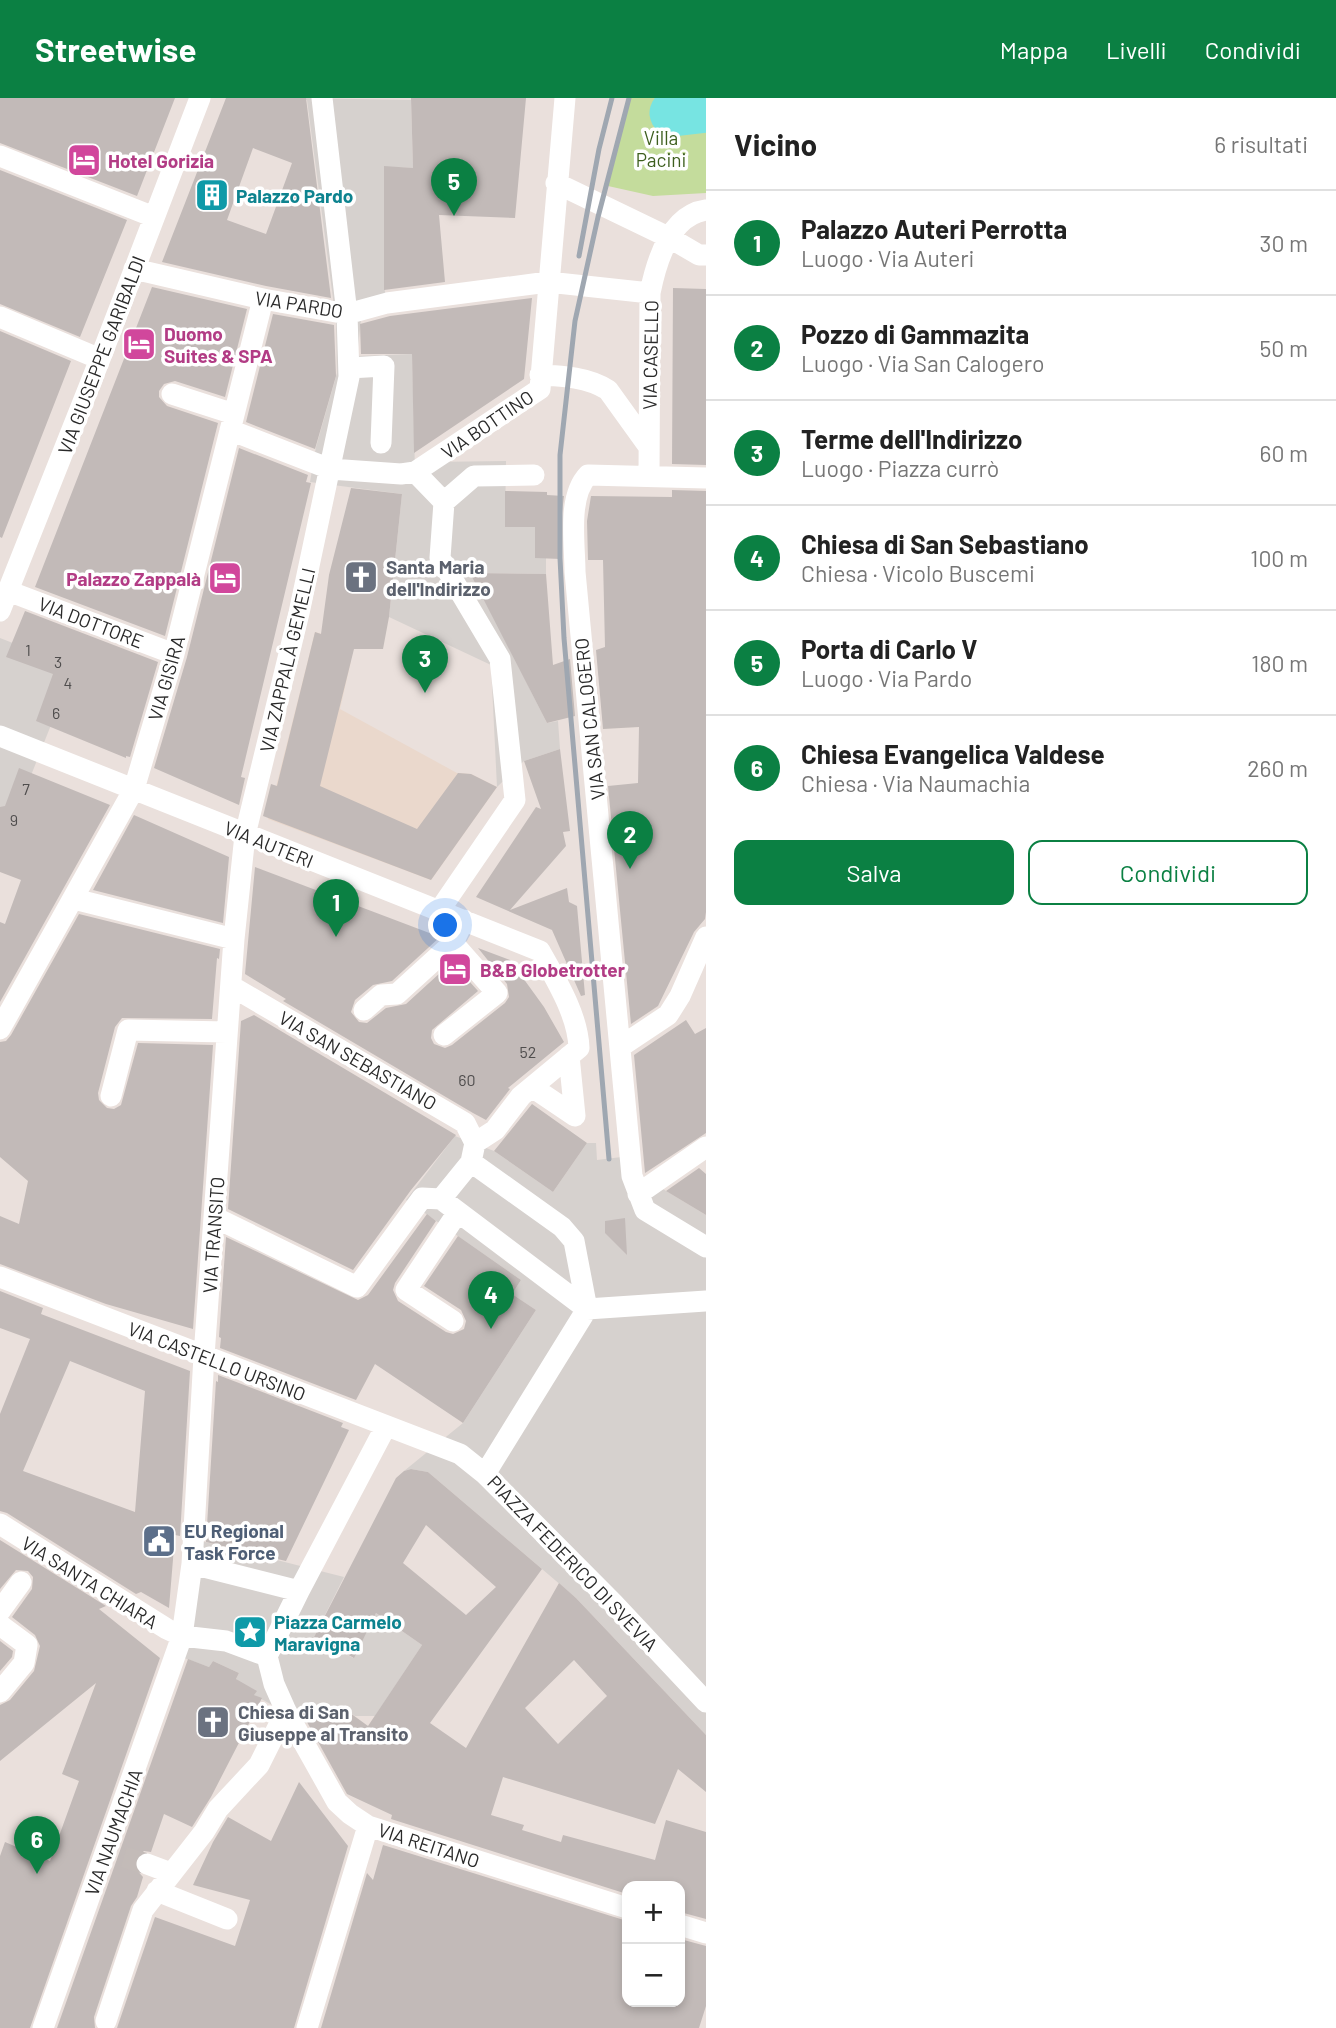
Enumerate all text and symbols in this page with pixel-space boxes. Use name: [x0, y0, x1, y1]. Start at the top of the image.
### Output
text: Streetwise: [35, 29, 196, 69]
text: Mappa: [1000, 35, 1068, 64]
text: Livelli: [1106, 35, 1167, 64]
text: Condividi: [1205, 35, 1301, 64]
park label: Villa Pacini: [636, 126, 686, 171]
text: Vicino: [734, 126, 817, 162]
text: 6 risultati: [1214, 130, 1308, 158]
hotel icon: Hotel Gorizia: [65, 141, 103, 179]
place label: Hotel Gorizia: [108, 149, 214, 172]
pin: 5: [431, 158, 477, 216]
building icon: Palazzo Pardo: [193, 176, 231, 214]
place label: Palazzo Pardo: [236, 184, 353, 207]
text: Palazzo Auteri Perrotta: [801, 213, 1067, 244]
text: 1: [753, 229, 761, 257]
text: 30 m: [1260, 229, 1308, 257]
text: Luogo · Via Auteri: [801, 244, 974, 272]
street label: VIA GIUSEPPE GARIBALDI: [52, 252, 150, 458]
street label: VIA PARDO: [253, 286, 345, 322]
street label: VIA CASELLO: [638, 300, 662, 410]
text: Pozzo di Gammazita: [801, 318, 1029, 349]
place label: Duomo Suites & SPA: [164, 322, 273, 367]
hotel icon: Duomo Suites & SPA: [120, 325, 158, 363]
text: 2: [751, 334, 763, 362]
text: 50 m: [1260, 334, 1308, 362]
text: Luogo · Via San Calogero: [801, 349, 1044, 377]
street label: VIA BOTTINO: [437, 385, 537, 463]
text: Terme dell'Indirizzo: [801, 423, 1023, 454]
text: 3: [751, 439, 763, 467]
text: 60 m: [1260, 439, 1308, 467]
text: Luogo · Piazza currò: [801, 454, 999, 482]
text: Chiesa di San Sebastiano: [801, 528, 1089, 559]
text: 4: [750, 544, 764, 572]
text: 100 m: [1250, 544, 1308, 572]
place label: Santa Maria dell'Indirizzo: [386, 555, 491, 600]
church icon: Santa Maria dell'Indirizzo: [342, 558, 380, 596]
hotel icon: Palazzo Zappalà: [206, 559, 244, 597]
text: Chiesa · Vicolo Buscemi: [801, 559, 1035, 587]
street label: VIA ZAPPALÀ GEMELLI: [255, 566, 319, 754]
place label: Palazzo Zappalà: [66, 567, 201, 590]
street label: VIA DOTTORE: [35, 591, 147, 653]
street label: VIA GISIRA: [143, 633, 189, 723]
text: Porta di Carlo V: [801, 633, 977, 664]
pin: 3: [402, 635, 448, 693]
street label: VIA SAN CALOGERO: [569, 637, 609, 801]
house number: 1: [25, 640, 31, 659]
text: 5: [751, 649, 763, 677]
text: 180 m: [1251, 649, 1308, 677]
house number: 3: [54, 652, 62, 671]
text: Luogo · Via Pardo: [801, 664, 972, 692]
house number: 4: [64, 673, 72, 692]
house number: 6: [52, 703, 60, 722]
text: Chiesa Evangelica Valdese: [801, 738, 1105, 769]
text: 6: [751, 754, 763, 782]
text: 260 m: [1247, 754, 1308, 782]
text: Chiesa · Via Naumachia: [801, 769, 1030, 797]
house number: 7: [22, 779, 30, 798]
house number: 9: [10, 810, 18, 829]
pin: 2: [607, 811, 653, 869]
street label: VIA AUTERI: [221, 816, 317, 872]
button: Salva: [734, 840, 1014, 905]
button: Condividi: [1028, 840, 1308, 905]
pin: 1: [313, 879, 359, 937]
your location: [428, 908, 462, 942]
hotel icon: B&B Globetrotter: [436, 950, 474, 988]
place label: B&B Globetrotter: [480, 958, 626, 981]
street label: VIA SAN SEBASTIANO: [275, 1005, 441, 1115]
house number: 52: [520, 1042, 536, 1061]
house number: 60: [458, 1070, 476, 1089]
street label: VIA TRANSITO: [197, 1176, 229, 1294]
pin: 4: [468, 1271, 514, 1329]
street label: VIA CASTELLO URSINO: [125, 1316, 309, 1406]
street label: PIAZZA FEDERICO DI SVEVIA: [483, 1470, 663, 1656]
place label: EU Regional Task Force: [184, 1519, 284, 1564]
public building icon: EU Regional Task Force: [140, 1522, 178, 1560]
street label: VIA SANTA CHIARA: [18, 1531, 162, 1633]
place label: Piazza Carmelo Maravigna: [274, 1610, 402, 1655]
place icon: Piazza Carmelo Maravigna: [231, 1613, 269, 1651]
place label: Chiesa di San Giuseppe al Transito: [238, 1700, 409, 1745]
church icon: Chiesa di San Giuseppe al Transito: [194, 1703, 232, 1741]
street label: VIA NAUMACHIA: [79, 1765, 147, 1899]
pin: 6: [14, 1816, 60, 1874]
street label: VIA REITANO: [375, 1818, 483, 1872]
map controls: [622, 1881, 685, 2007]
button: +: [622, 1881, 685, 1944]
button: −: [622, 1944, 685, 2007]

